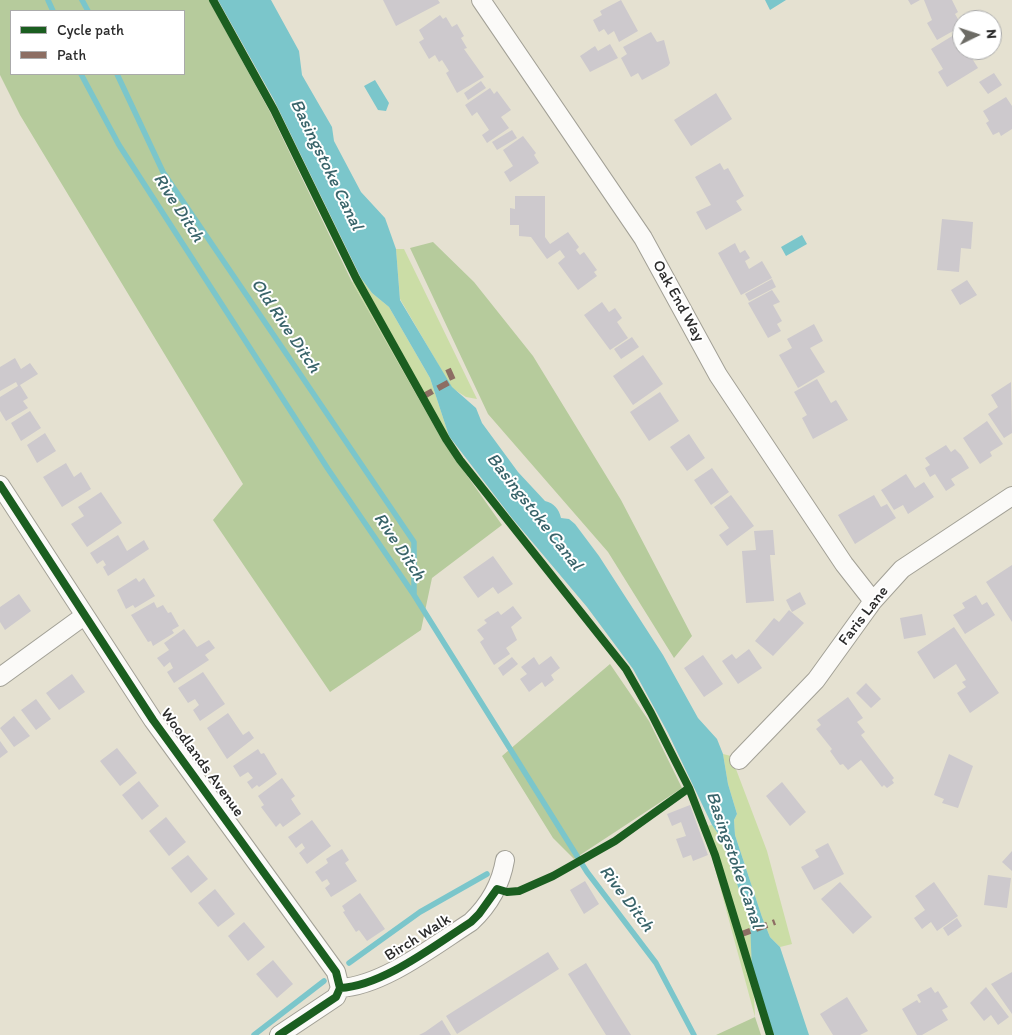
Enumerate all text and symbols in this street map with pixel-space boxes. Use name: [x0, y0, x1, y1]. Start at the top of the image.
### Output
legend: [10, 10, 185, 75]
north arrow: [952, 10, 1002, 60]
text: Cycle path: [57, 21, 124, 39]
text: N: [983, 29, 1000, 39]
text: Path: [57, 46, 86, 64]
water label: Basingstoke Canal: [285, 96, 367, 234]
water label: Rive Ditch: [148, 170, 208, 246]
street label: Oak End Way: [648, 257, 708, 345]
water label: Old Rive Ditch: [245, 275, 325, 377]
water label: Basingstoke Canal: [481, 449, 587, 575]
water label: Rive Ditch: [368, 509, 430, 585]
street label: Faris Lane: [835, 582, 893, 650]
street label: Woodlands Avenue: [156, 705, 248, 821]
water label: Basingstoke Canal: [700, 789, 768, 931]
water label: Rive Ditch: [594, 862, 658, 936]
street label: Birch Walk: [381, 910, 455, 966]

